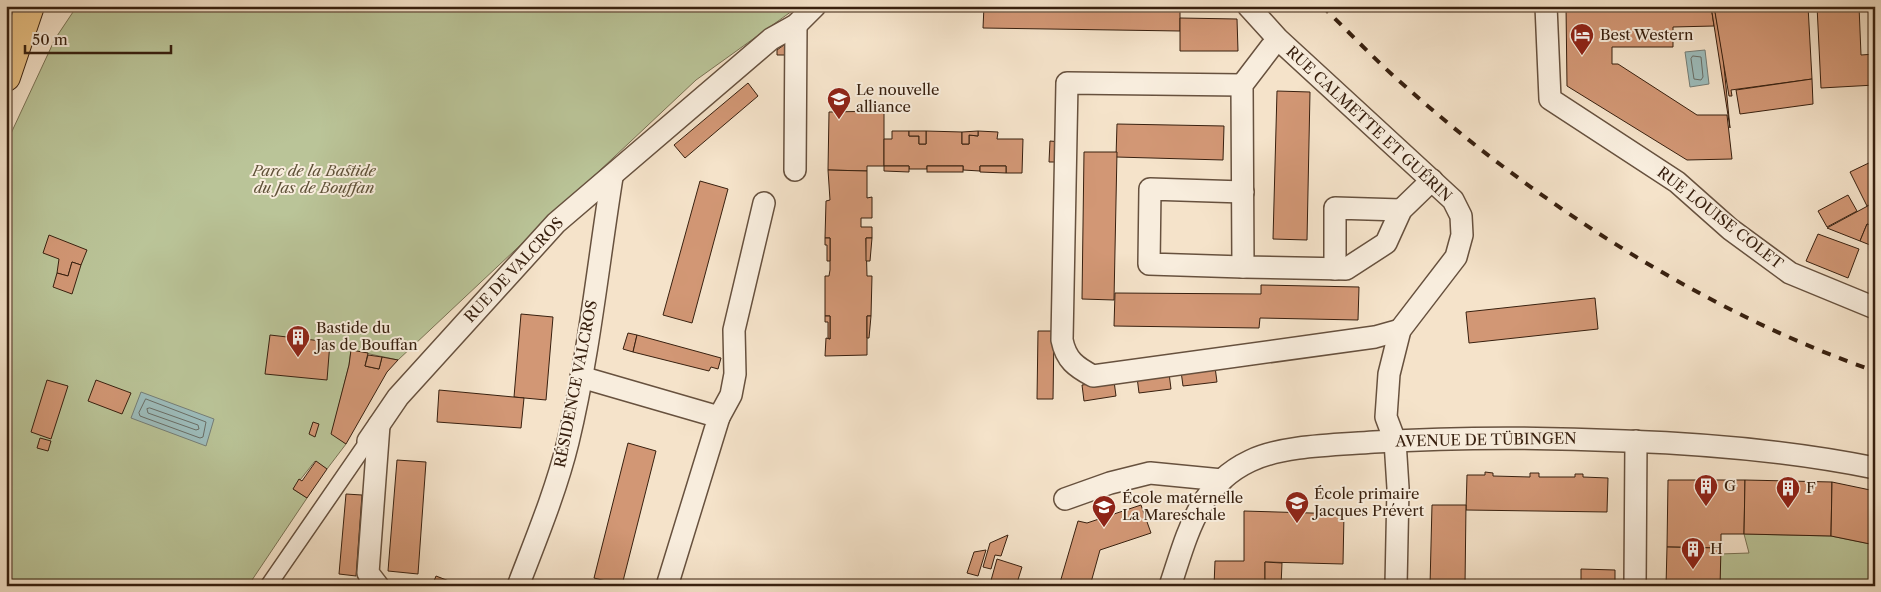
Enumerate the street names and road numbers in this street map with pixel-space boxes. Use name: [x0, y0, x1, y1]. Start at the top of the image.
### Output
street label: RUE CALMETTE ET GUÉRIN: [1283, 42, 1456, 205]
street label: RUE LOUISE COLET: [1653, 162, 1788, 273]
street label: RUE DE VALCROS: [460, 213, 567, 326]
street label: RÉSIDENCE VALCROS: [550, 298, 601, 469]
street label: AVENUE DE TÜBINGEN: [1394, 428, 1577, 451]

